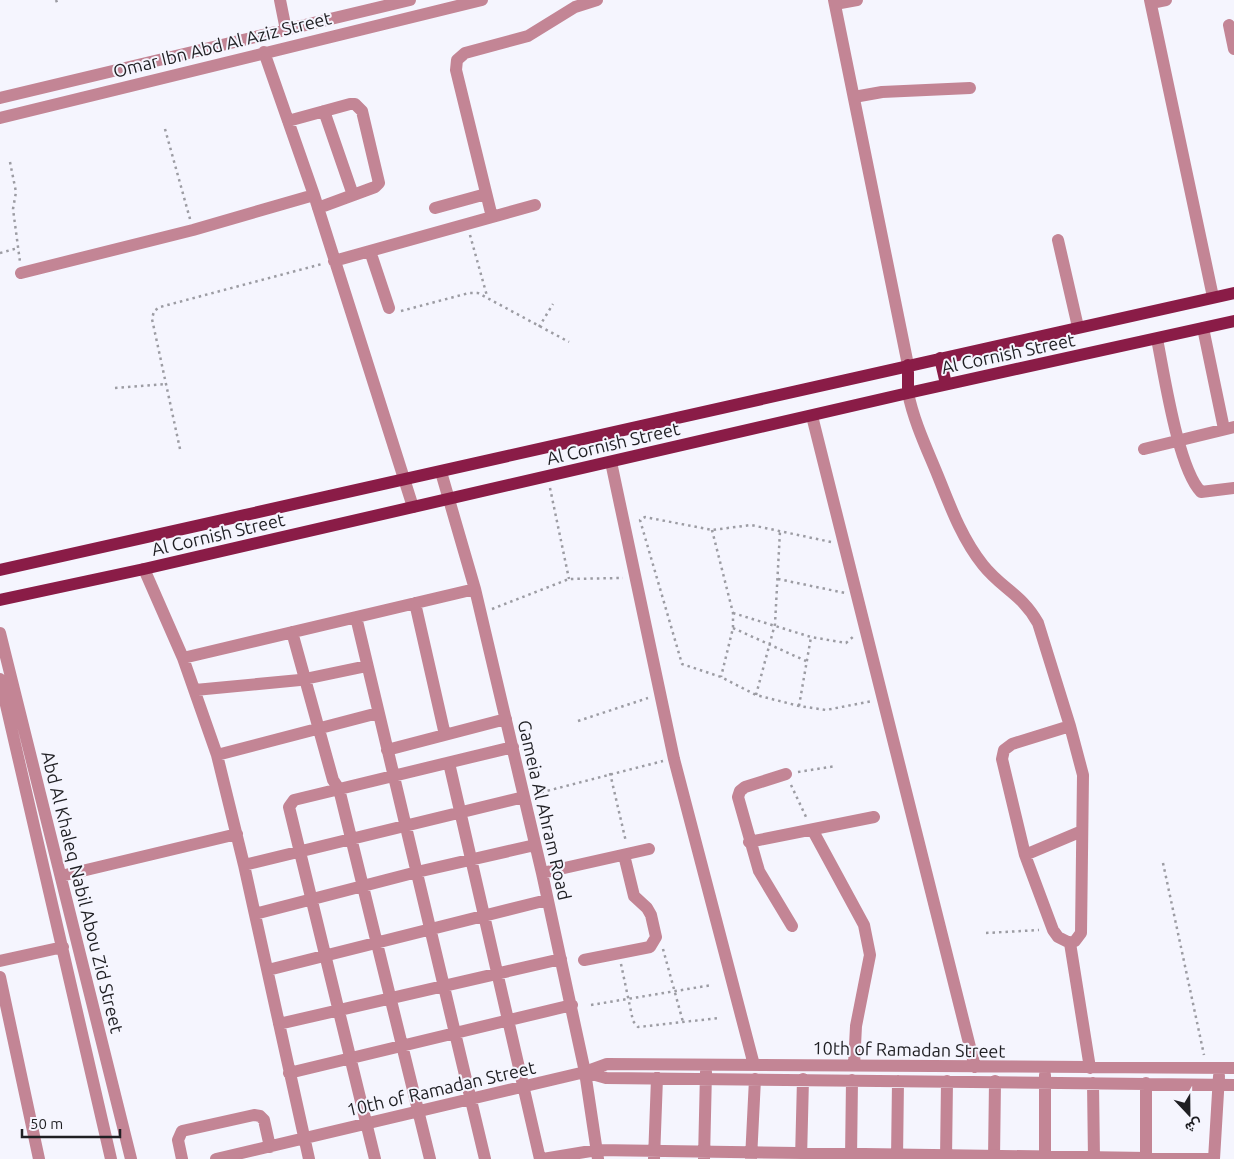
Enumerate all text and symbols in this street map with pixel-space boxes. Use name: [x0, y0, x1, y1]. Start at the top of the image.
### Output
street label: Omar Ibn Abd Al Aziz Street: [111, 7, 333, 81]
street label: Al Cornish Street: [939, 329, 1077, 377]
street label: Al Cornish Street: [544, 418, 682, 468]
street label: Al Cornish Street: [149, 509, 287, 559]
street label: Gameia Al Ahram Road: [515, 718, 575, 902]
street label: Abd Al Khaleq Nabil Abou Zid Street: [38, 749, 128, 1035]
street label: 10th of Ramadan Street: [812, 1037, 1006, 1061]
street label: 10th of Ramadan Street: [345, 1057, 537, 1119]
north arrow: [1164, 1089, 1214, 1139]
scale bar: [22, 1106, 120, 1138]
text: 50 m: [30, 1115, 63, 1132]
text: ش: [1183, 1115, 1205, 1137]

